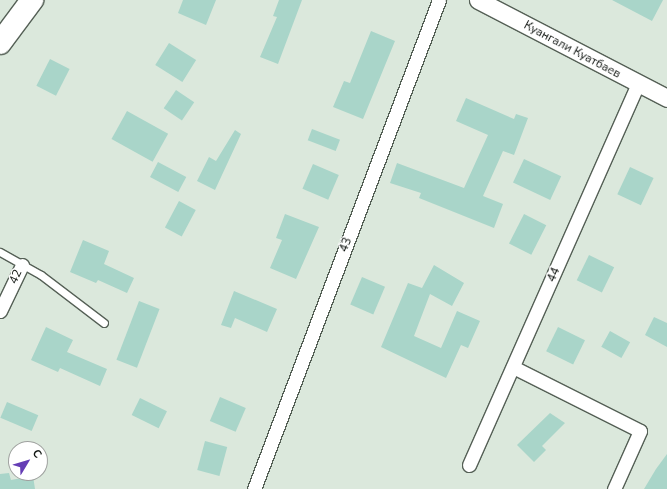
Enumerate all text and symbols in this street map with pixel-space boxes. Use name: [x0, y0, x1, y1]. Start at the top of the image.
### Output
street label: Куангали Куатбаев: [521, 18, 623, 82]
street label: 43: [337, 236, 355, 254]
street label: 44: [544, 265, 564, 285]
street label: 42: [6, 267, 26, 287]
north arrow: [8, 441, 48, 481]
text: С: [29, 446, 45, 461]

